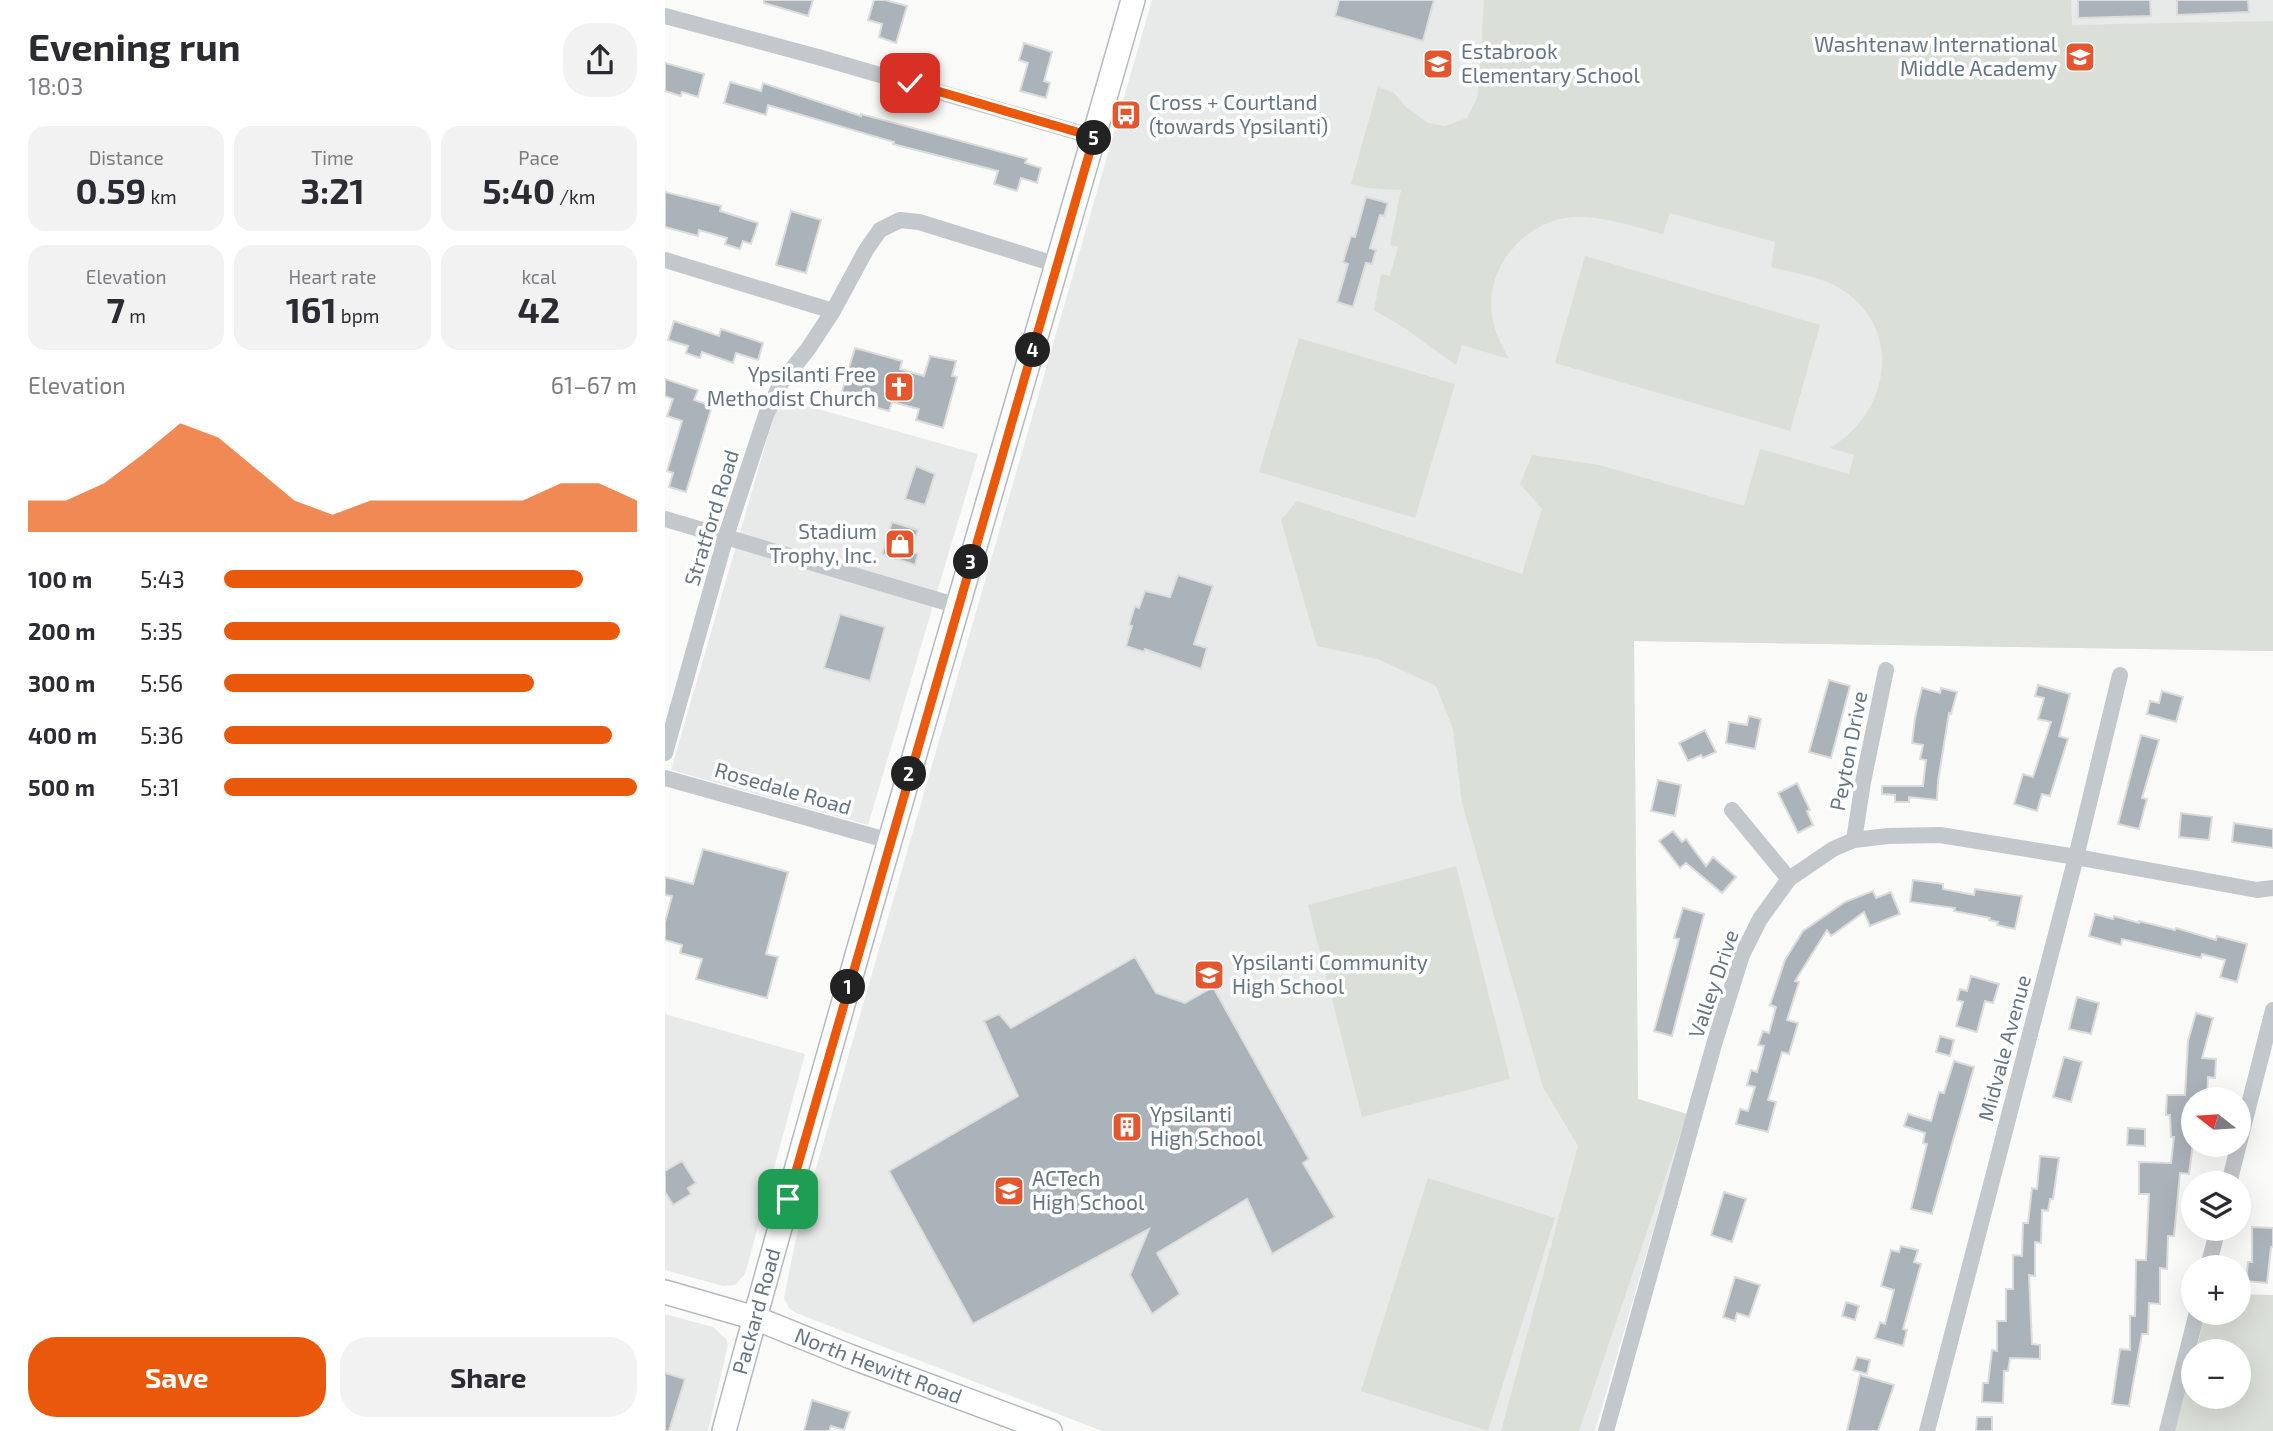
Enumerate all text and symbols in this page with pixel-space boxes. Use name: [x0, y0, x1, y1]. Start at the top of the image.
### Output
text: Evening run: [28, 23, 241, 69]
button: share: [563, 23, 637, 97]
place label: Washtenaw International Middle Academy: [1814, 31, 2058, 80]
place label: Estabrook Elementary School: [1461, 38, 1641, 87]
school or university icon: Washtenaw International Middle Academy: [2063, 40, 2097, 74]
school or university icon: Estabrook Elementary School: [1421, 47, 1455, 81]
pin: [880, 53, 940, 113]
icon: check: [891, 64, 929, 102]
text: 18:03: [28, 72, 83, 100]
place label: Cross + Courtland (towards Ypsilanti): [1149, 89, 1328, 138]
bus stop icon: Cross + Courtland (towards Ypsilanti): [1109, 98, 1143, 132]
pin: 5: [1077, 120, 1111, 156]
text: 5: [1088, 126, 1099, 149]
text: Distance: [89, 146, 164, 169]
text: Time: [311, 146, 354, 169]
text: Pace: [518, 146, 559, 169]
text: 0.59: [76, 169, 146, 211]
text: 3:21: [300, 169, 365, 211]
text: 5:40: [482, 169, 555, 211]
text: km: [146, 185, 177, 208]
text: /km: [555, 185, 595, 208]
text: Elevation: [86, 265, 166, 288]
text: Heart rate: [289, 265, 376, 288]
text: kcal: [521, 265, 556, 288]
text: 7: [106, 288, 125, 330]
text: 161: [286, 288, 337, 330]
text: 42: [518, 288, 560, 330]
text: m: [125, 304, 146, 327]
text: bpm: [337, 304, 379, 327]
pin: 4: [1015, 332, 1051, 368]
text: 4: [1026, 338, 1039, 361]
place label: Ypsilanti Free Methodist Church: [707, 361, 876, 410]
church icon: Ypsilanti Free Methodist Church: [882, 370, 916, 404]
text: Elevation: [28, 371, 126, 399]
text: 61–67 m: [551, 371, 637, 399]
street label: Stratford Road: [678, 447, 743, 588]
place label: Stadium Trophy, Inc.: [770, 518, 877, 567]
shop icon: Stadium Trophy, Inc.: [883, 527, 917, 561]
pin: 3: [953, 544, 989, 580]
text: 3: [965, 550, 976, 573]
text: 100 m: [28, 565, 92, 593]
text: 5:43: [140, 565, 185, 593]
text: 200 m: [28, 617, 96, 645]
text: 5:35: [140, 617, 183, 645]
text: 300 m: [28, 669, 95, 697]
text: 5:56: [140, 669, 183, 697]
street label: Peyton Drive: [1824, 689, 1871, 813]
text: 400 m: [28, 721, 97, 749]
text: 5:36: [140, 721, 184, 749]
street label: Rosedale Road: [712, 756, 855, 819]
pin: 2: [891, 756, 927, 792]
text: 2: [903, 762, 914, 785]
text: 500 m: [28, 773, 95, 801]
text: 5:31: [140, 773, 180, 801]
street label: Valley Drive: [1682, 926, 1743, 1041]
place label: Ypsilanti Community High School: [1232, 949, 1428, 998]
school or university icon: Ypsilanti Community High School: [1192, 958, 1226, 992]
pin: 1: [831, 970, 865, 1004]
street label: Midvale Avenue: [1972, 972, 2035, 1123]
text: 1: [843, 975, 852, 998]
north arrow: [2181, 1087, 2251, 1157]
map controls: [2181, 1087, 2251, 1409]
place label: Ypsilanti High School: [1150, 1101, 1263, 1150]
building icon: Ypsilanti High School: [1110, 1110, 1144, 1144]
place label: ACTech High School: [1032, 1165, 1145, 1214]
pin: [758, 1169, 818, 1229]
button: layers: [2181, 1171, 2251, 1241]
school or university icon: ACTech High School: [992, 1174, 1026, 1208]
icon: arrive: [769, 1180, 807, 1218]
street label: Packard Road: [726, 1245, 785, 1377]
button: +: [2181, 1255, 2251, 1325]
street label: North Hewitt Road: [791, 1321, 966, 1408]
button: Save: [28, 1337, 326, 1417]
button: Share: [340, 1337, 637, 1417]
button: −: [2181, 1339, 2251, 1409]

